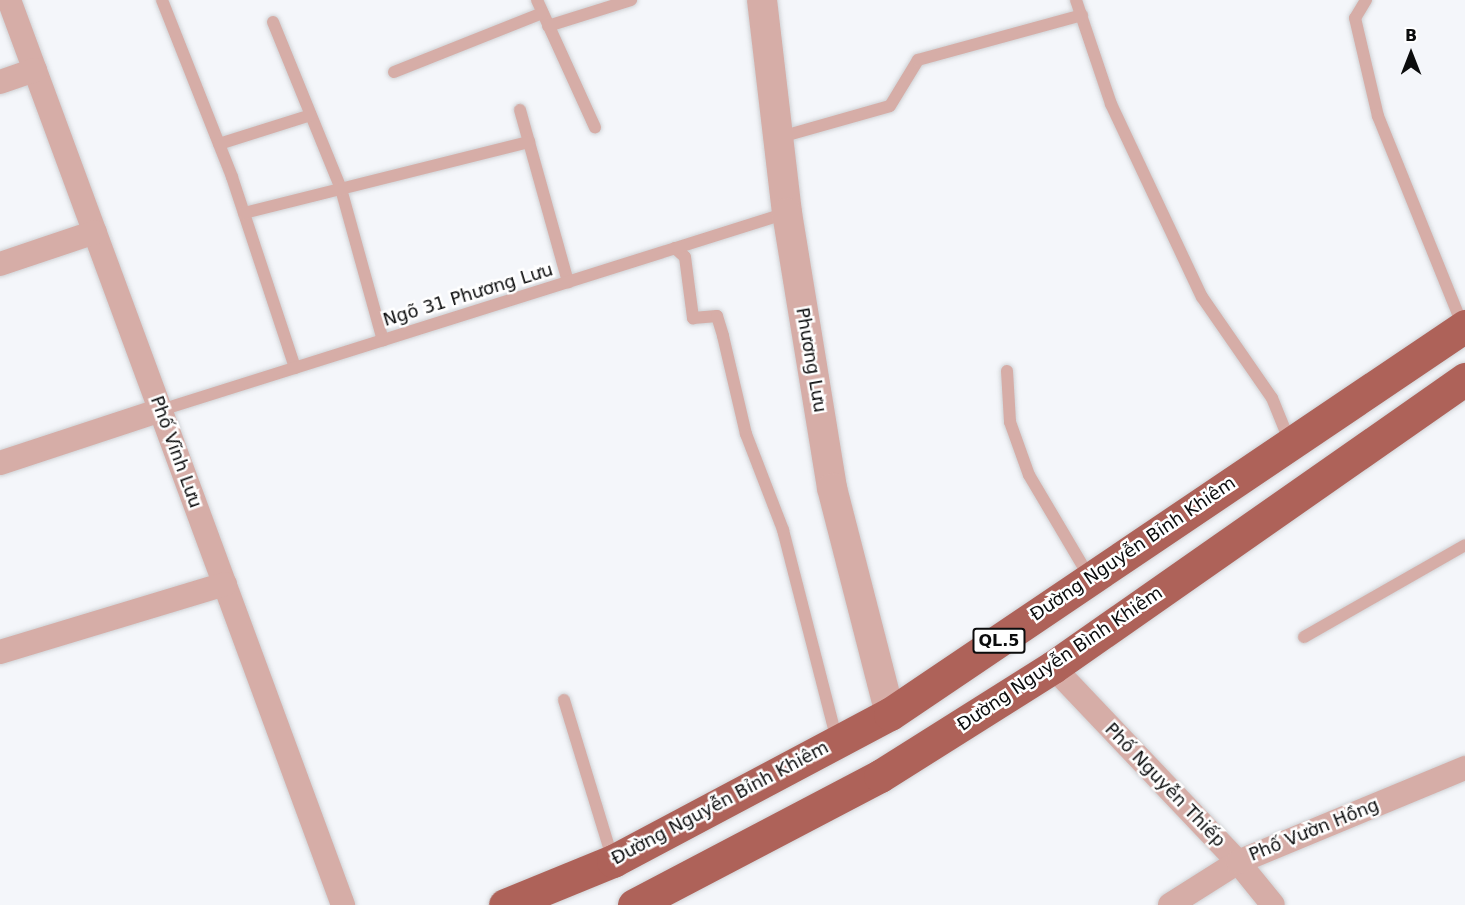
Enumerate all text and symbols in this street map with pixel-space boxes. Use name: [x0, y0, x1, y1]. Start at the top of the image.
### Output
north arrow: [1381, 24, 1441, 84]
text: B: [1405, 26, 1417, 45]
street label: Ngõ 31 Phương Lưu: [381, 259, 555, 331]
street label: Phương Lưu: [791, 306, 831, 414]
street label: Phố Vĩnh Lưu: [146, 393, 206, 511]
street label: Đường Nguyễn Bỉnh Khiêm: [1026, 472, 1240, 626]
street label: Đường Nguyễn Bình Khiêm: [953, 582, 1167, 736]
road number: QL.5: [972, 628, 1026, 654]
street label: Phố Nguyễn Thiếp: [1100, 718, 1230, 852]
street label: Đường Nguyễn Bỉnh Khiêm: [608, 736, 832, 870]
street label: Phố Vườn Hồng: [1246, 794, 1382, 866]

